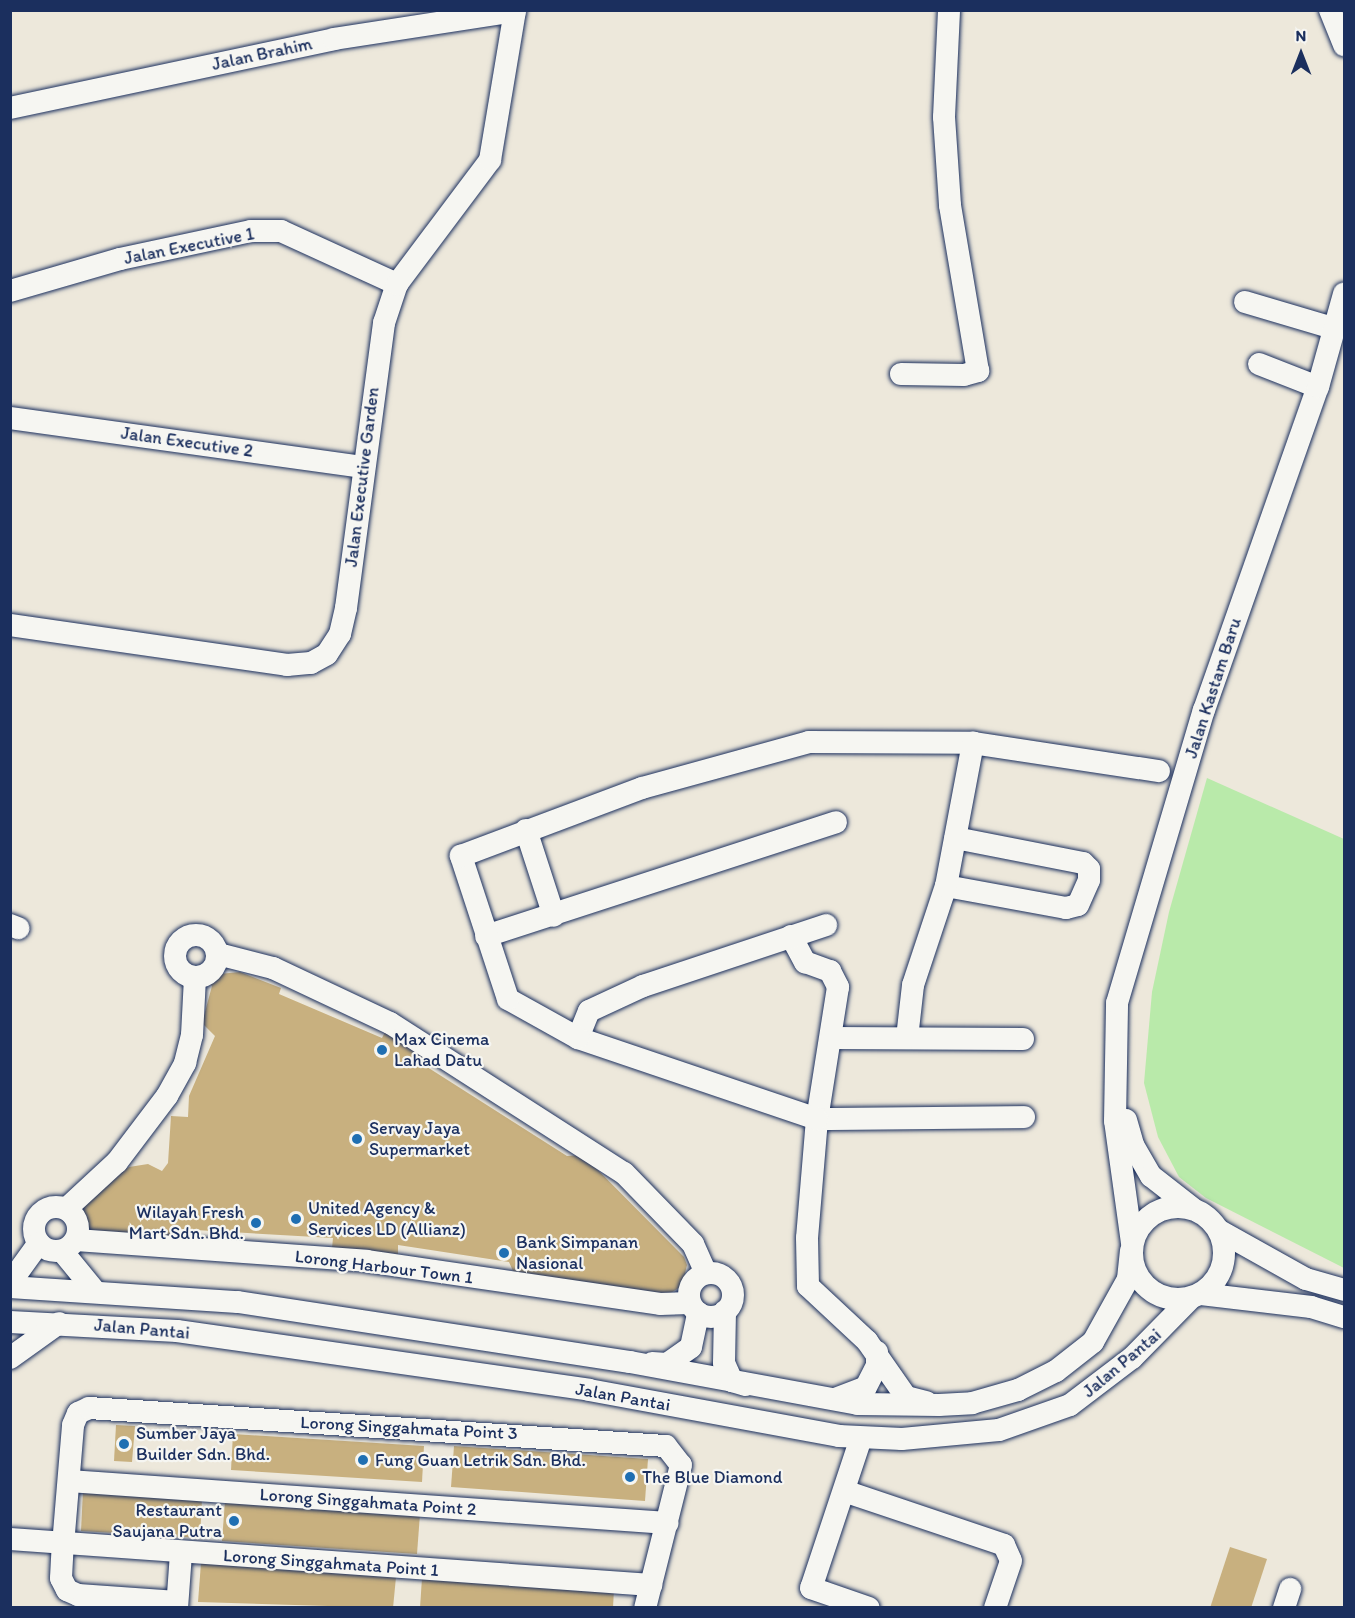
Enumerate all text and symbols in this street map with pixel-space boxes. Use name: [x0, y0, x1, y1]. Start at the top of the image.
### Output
north arrow: [1271, 24, 1331, 84]
text: N: [1296, 26, 1306, 45]
street label: Jalan Brahim: [210, 33, 314, 75]
street label: Jalan Executive 1: [123, 223, 255, 269]
street label: Jalan Executive Garden: [340, 386, 384, 568]
street label: Jalan Executive 2: [120, 422, 254, 462]
street label: Jalan Kastam Baru: [1180, 615, 1246, 761]
place label: Max Cinema Lahad Datu: [394, 1029, 489, 1072]
marker: Max Cinema Lahad Datu: [375, 1043, 389, 1057]
place label: Servay Jaya Supermarket: [369, 1118, 470, 1160]
marker: Servay Jaya Supermarket: [350, 1132, 364, 1146]
place label: United Agency & Services LD (Allianz): [308, 1198, 466, 1240]
place label: Wilayah Fresh Mart Sdn. Bhd.: [129, 1202, 244, 1244]
marker: United Agency & Services LD (Allianz): [289, 1212, 303, 1226]
marker: Wilayah Fresh Mart Sdn. Bhd.: [249, 1216, 263, 1230]
place label: Bank Simpanan Nasional: [516, 1232, 638, 1274]
street label: Lorong Harbour Town 1: [294, 1245, 474, 1289]
marker: Bank Simpanan Nasional: [497, 1246, 511, 1260]
street label: Jalan Pantai: [94, 1314, 190, 1344]
street label: Jalan Pantai: [1079, 1324, 1165, 1402]
street label: Jalan Pantai: [574, 1378, 672, 1416]
street label: Lorong Singgahmata Point 3: [300, 1412, 518, 1444]
place label: Sumber Jaya Builder Sdn. Bhd.: [136, 1423, 270, 1466]
marker: Sumber Jaya Builder Sdn. Bhd.: [117, 1437, 131, 1451]
place label: Fung Guan Letrik Sdn. Bhd.: [375, 1449, 586, 1471]
marker: Fung Guan Letrik Sdn. Bhd.: [356, 1453, 370, 1467]
place label: The Blue Diamond: [642, 1466, 783, 1488]
marker: The Blue Diamond: [623, 1470, 637, 1484]
street label: Lorong Singgahmata Point 2: [259, 1484, 477, 1520]
place label: Restaurant Saujana Putra: [113, 1500, 222, 1543]
marker: Restaurant Saujana Putra: [227, 1514, 241, 1528]
street label: Lorong Singgahmata Point 1: [222, 1545, 440, 1581]

